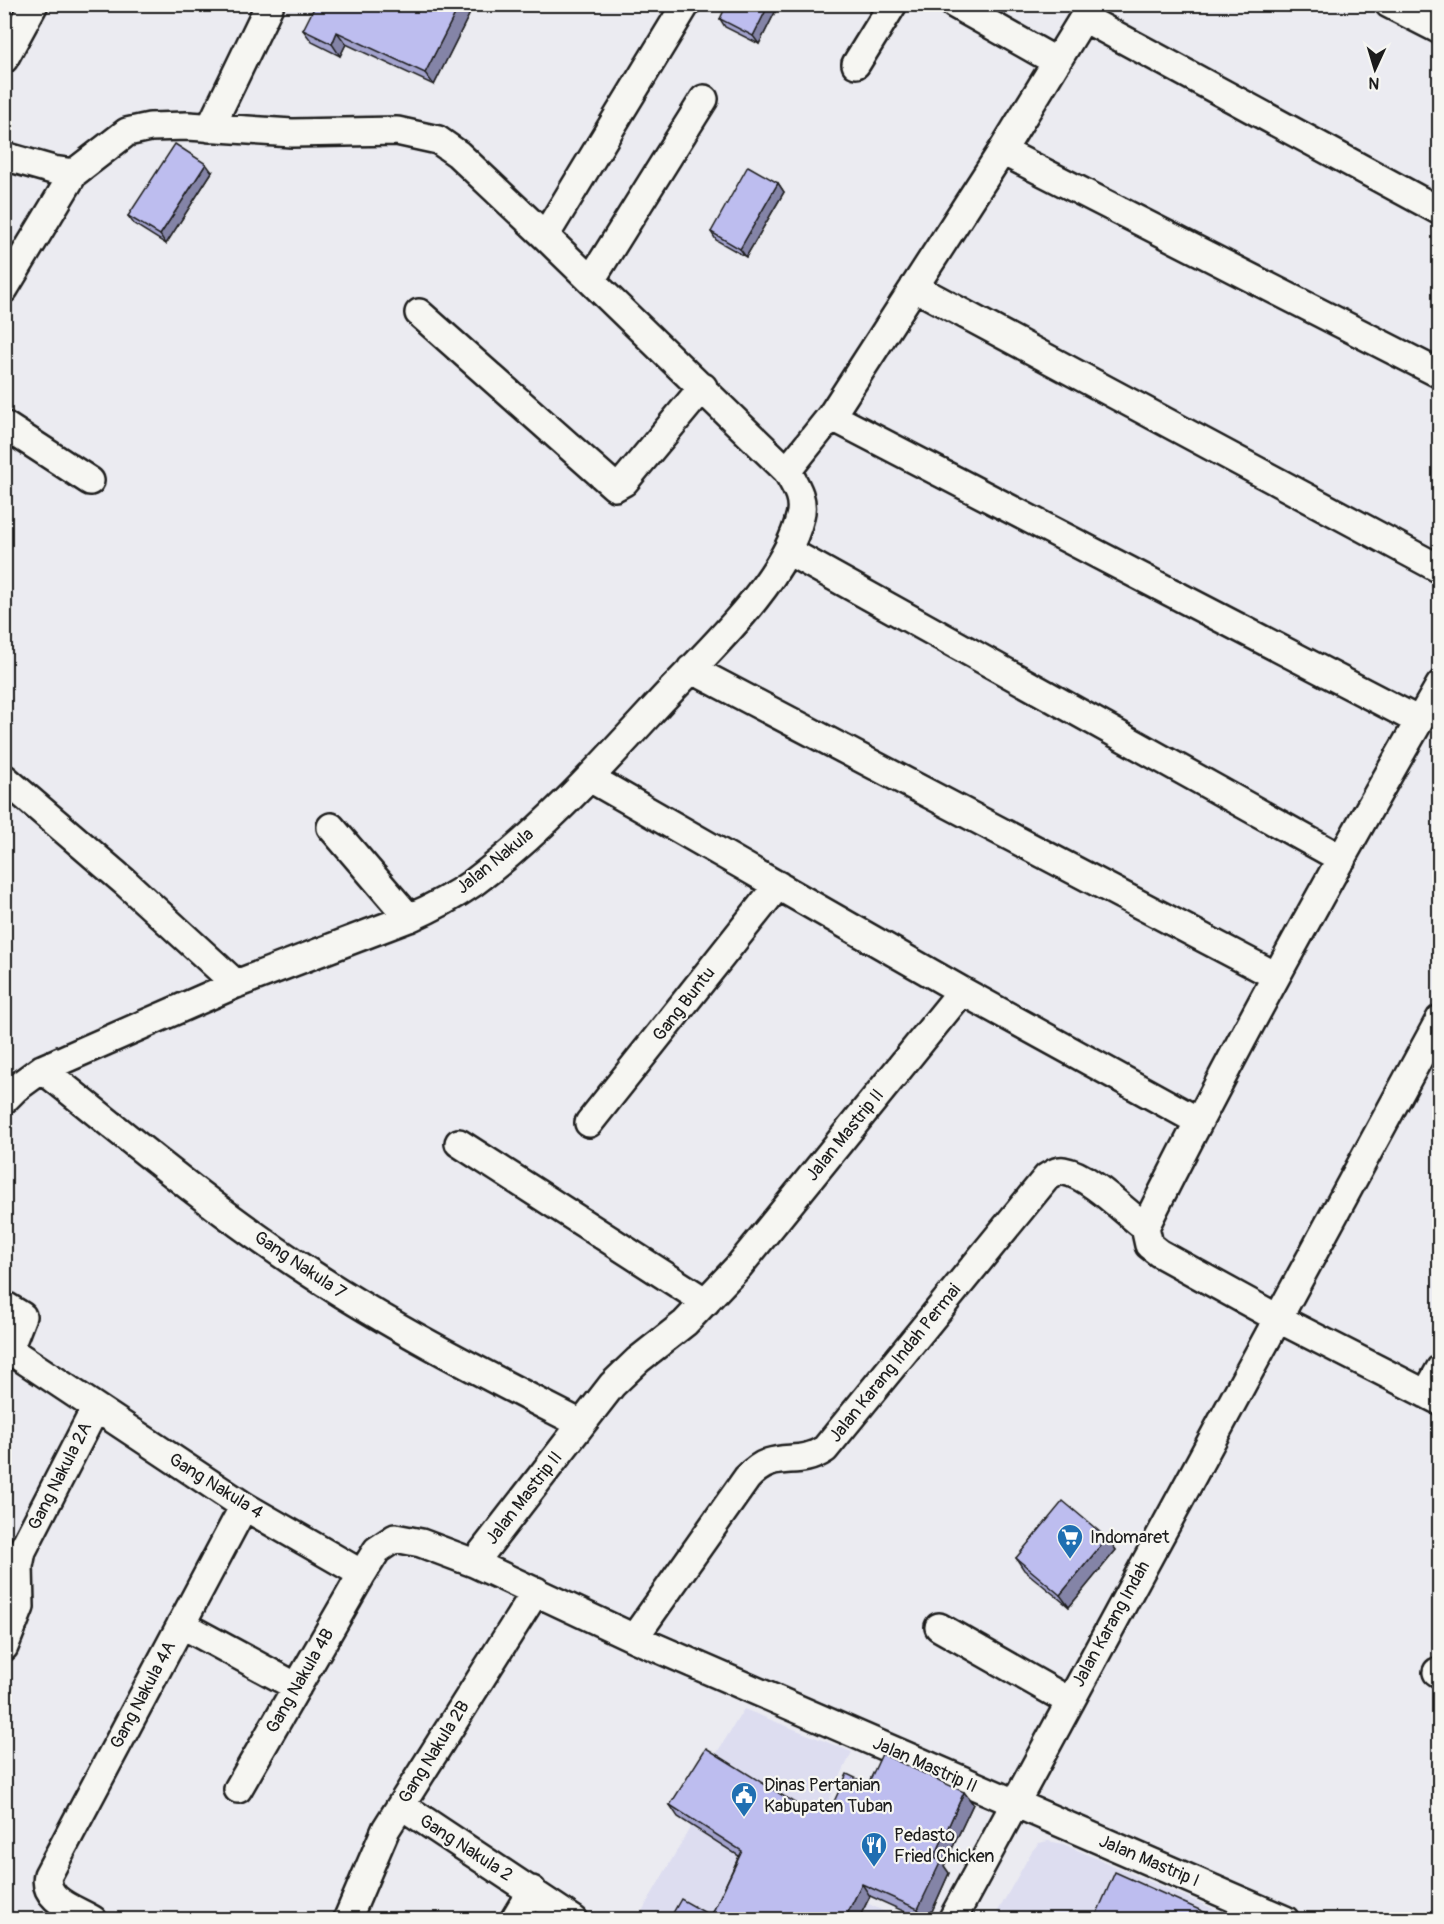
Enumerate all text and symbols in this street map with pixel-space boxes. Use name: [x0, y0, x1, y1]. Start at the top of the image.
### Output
north arrow: [1345, 39, 1405, 99]
text: N: [1368, 73, 1380, 93]
street label: Jalan Nakula: [452, 823, 538, 899]
street label: Gang Buntu: [648, 962, 720, 1046]
street label: Jalan Mastrip II: [801, 1084, 889, 1186]
street label: Gang Nakula 7: [250, 1226, 351, 1304]
street label: Jalan Karang Indah Permai: [824, 1279, 966, 1447]
street label: Gang Nakula 2A: [23, 1418, 97, 1534]
street label: Jalan Mastrip II: [480, 1447, 568, 1549]
street label: Gang Nakula 4: [165, 1448, 268, 1524]
supermarket icon: Indomaret: [1055, 1522, 1085, 1560]
place label: Indomaret: [1090, 1526, 1170, 1549]
street label: Jalan Karang Indah: [1067, 1557, 1155, 1691]
street label: Gang Nakula 4B: [261, 1624, 339, 1738]
street label: Gang Nakula 4A: [105, 1637, 181, 1753]
street label: Gang Nakula 2B: [393, 1696, 475, 1808]
street label: Jalan Mastrip II: [869, 1732, 981, 1798]
place label: Dinas Pertanian Kabupaten Tuban: [764, 1774, 893, 1818]
public building icon: Dinas Pertanian Kabupaten Tuban: [729, 1780, 759, 1818]
street label: Gang Nakula 2: [415, 1809, 517, 1887]
place label: Pedasto Fried Chicken: [894, 1824, 994, 1868]
restaurant icon: Pedasto Fried Chicken: [859, 1830, 889, 1868]
street label: Jalan Mastrip I: [1095, 1830, 1203, 1892]

